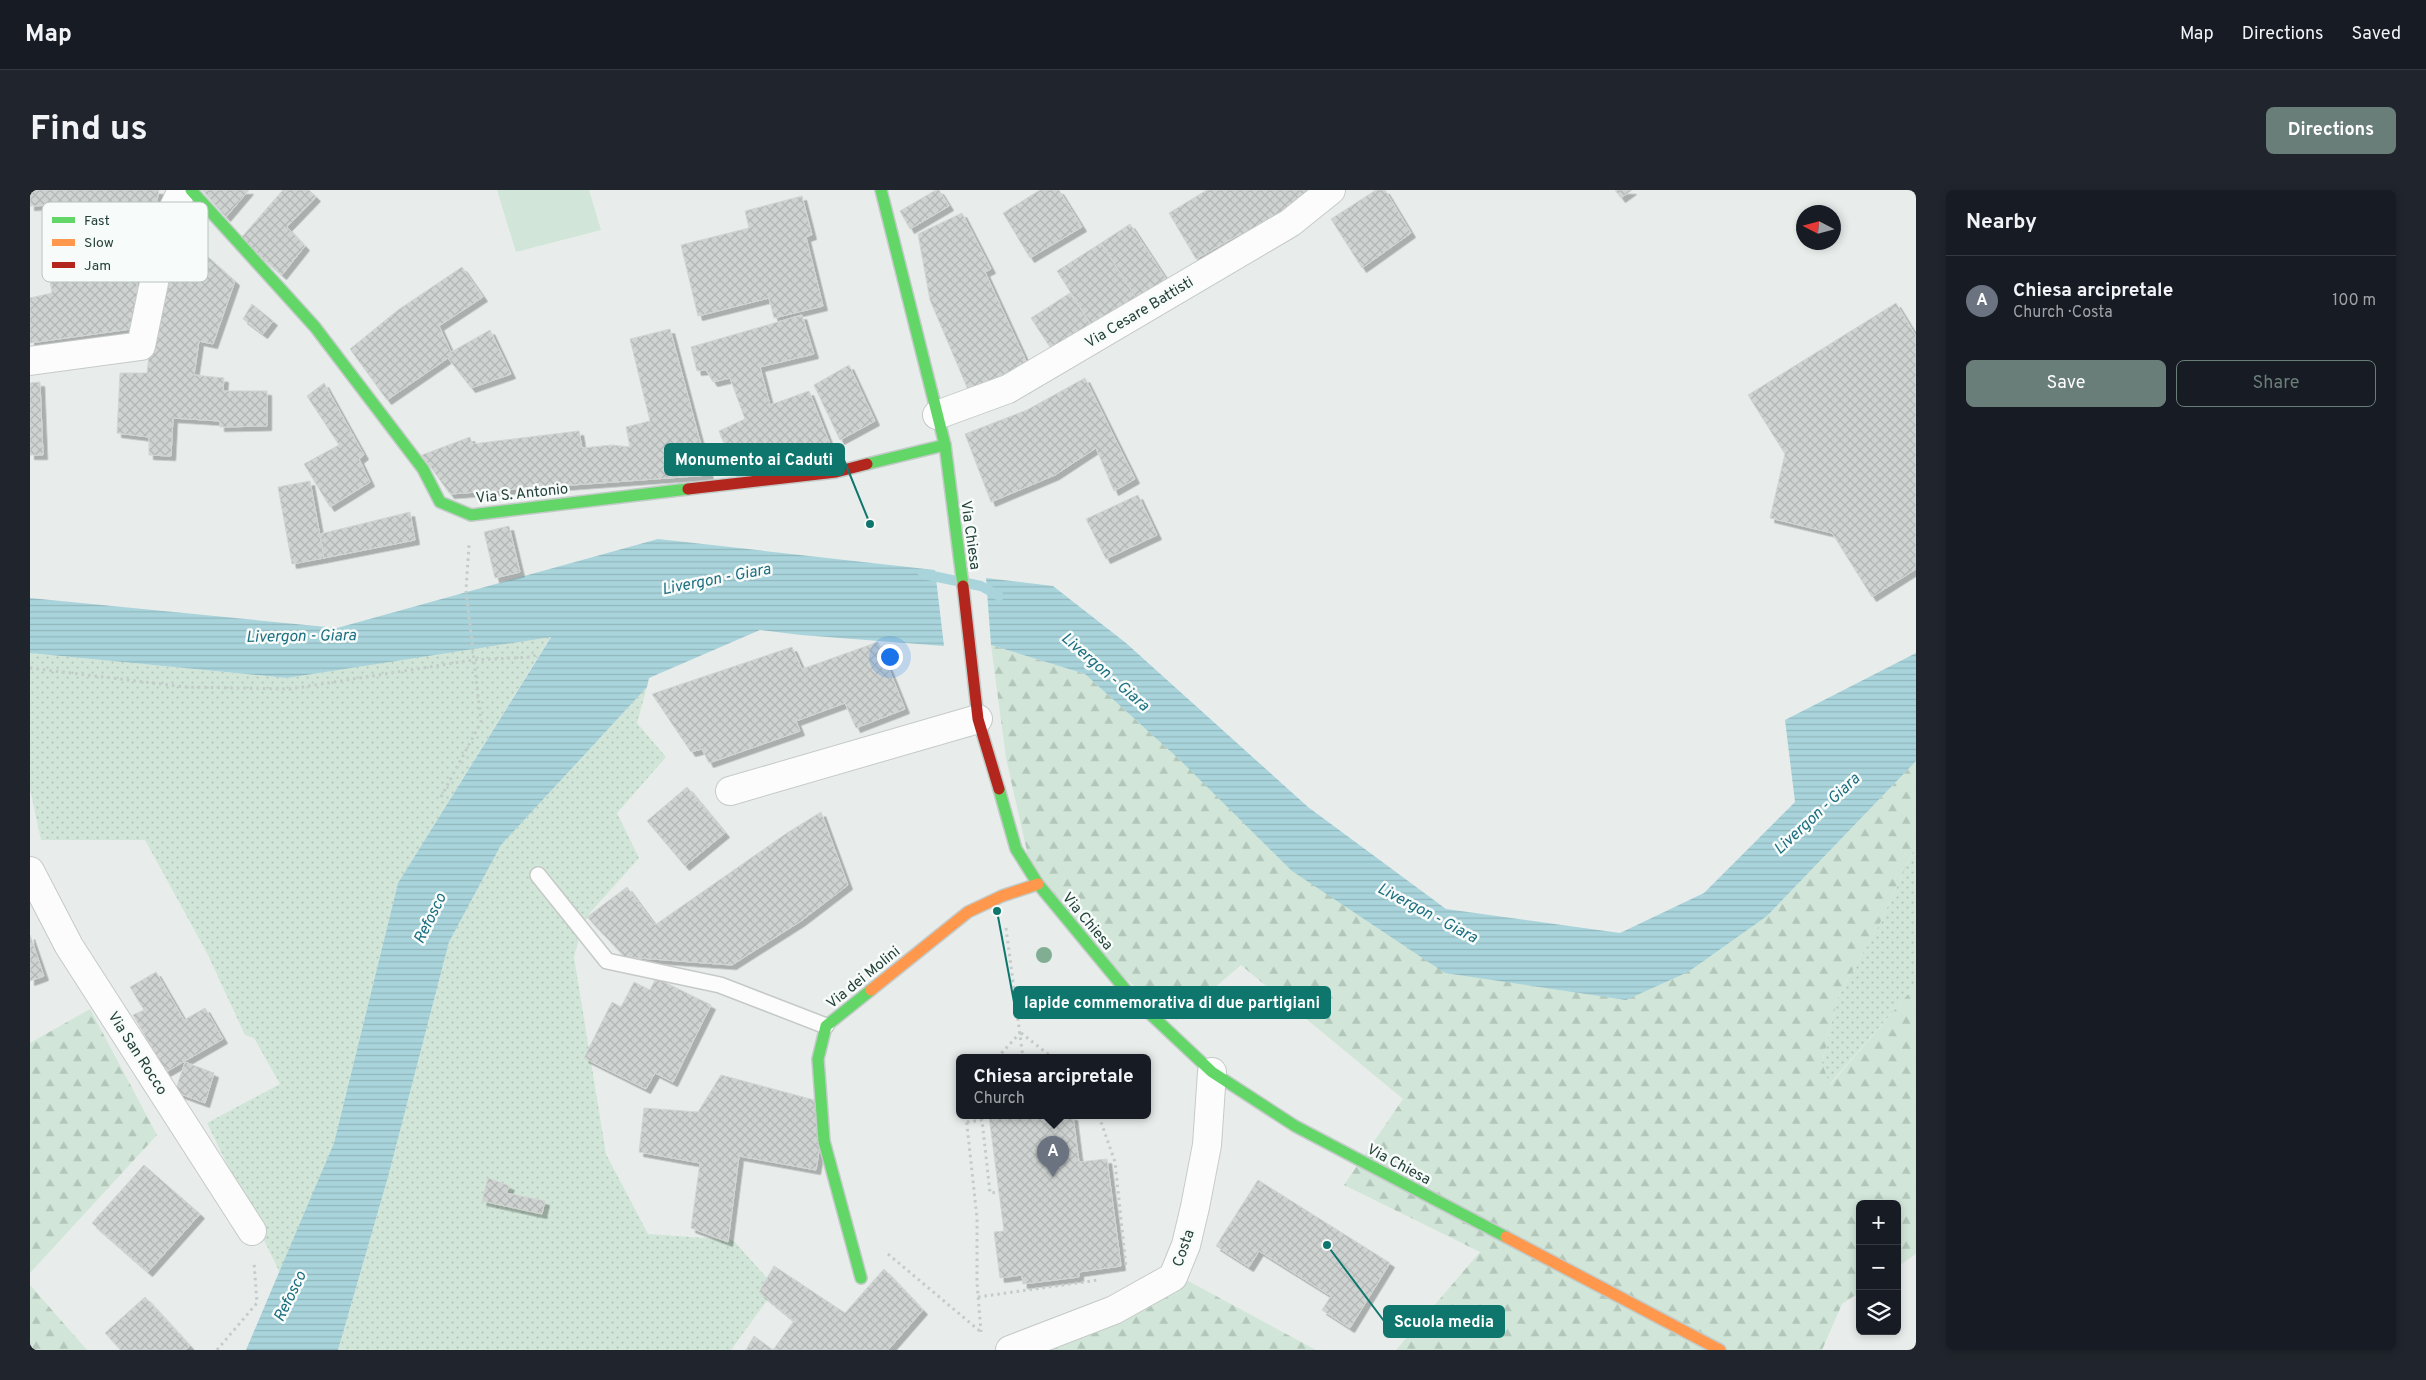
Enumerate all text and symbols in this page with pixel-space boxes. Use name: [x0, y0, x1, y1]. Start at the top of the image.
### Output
text: Map: [25, 20, 72, 50]
text: Map: [2180, 23, 2214, 46]
text: Directions: [2242, 23, 2324, 46]
text: Saved: [2352, 23, 2401, 46]
button: Directions: [2266, 107, 2396, 154]
text: Find us: [30, 108, 148, 152]
legend: [42, 202, 208, 282]
north arrow: [1796, 205, 1841, 250]
text: Nearby: [1966, 209, 2037, 236]
text: Fast: [84, 213, 110, 230]
text: Slow: [84, 235, 114, 252]
text: Jam: [84, 258, 111, 275]
street label: Via Cesare Battisti: [1082, 273, 1197, 353]
text: Chiesa arcipretale: [2013, 279, 2173, 303]
text: A: [1976, 291, 1988, 311]
text: 100 m: [2332, 291, 2376, 311]
text: Church · Costa: [2013, 303, 2113, 323]
button: Save: [1966, 360, 2166, 407]
button: Share: [2176, 360, 2376, 407]
callout: Monumento ai Caduti: [665, 444, 844, 475]
text: Monumento ai Caduti: [675, 451, 833, 471]
street label: Via S. Antonio: [475, 480, 569, 509]
street label: Via Chiesa: [955, 499, 984, 571]
water label: Livergon - Giara: [660, 559, 773, 600]
water label: Livergon - Giara: [246, 626, 357, 648]
water label: Livergon - Giara: [1056, 629, 1153, 717]
your location: [877, 644, 903, 670]
water label: Livergon - Giara: [1770, 769, 1865, 859]
water label: Livergon - Giara: [1374, 879, 1481, 949]
street label: Via Chiesa: [1057, 889, 1117, 955]
water label: Refosco: [410, 890, 452, 947]
street label: Via dei Molini: [823, 943, 905, 1014]
callout: lapide commemorativa di due partigiani: [1014, 987, 1330, 1018]
text: lapide commemorativa di due partigiani: [1024, 994, 1320, 1014]
street label: Via San Rocco: [103, 1008, 171, 1099]
popup: [956, 1054, 1151, 1119]
text: Chiesa arcipretale: [973, 1065, 1134, 1089]
text: Church: [973, 1089, 1025, 1109]
pin: A: [1037, 1136, 1069, 1177]
street label: Via Chiesa: [1363, 1141, 1434, 1190]
map controls: [1856, 1200, 1901, 1335]
button: +: [1856, 1200, 1901, 1245]
street label: Costa: [1169, 1227, 1200, 1270]
button: −: [1856, 1245, 1901, 1290]
water label: Refosco: [270, 1268, 312, 1325]
button: layers: [1856, 1290, 1901, 1335]
callout: Scuola media: [1384, 1306, 1504, 1337]
text: Scuola media: [1394, 1313, 1494, 1333]

